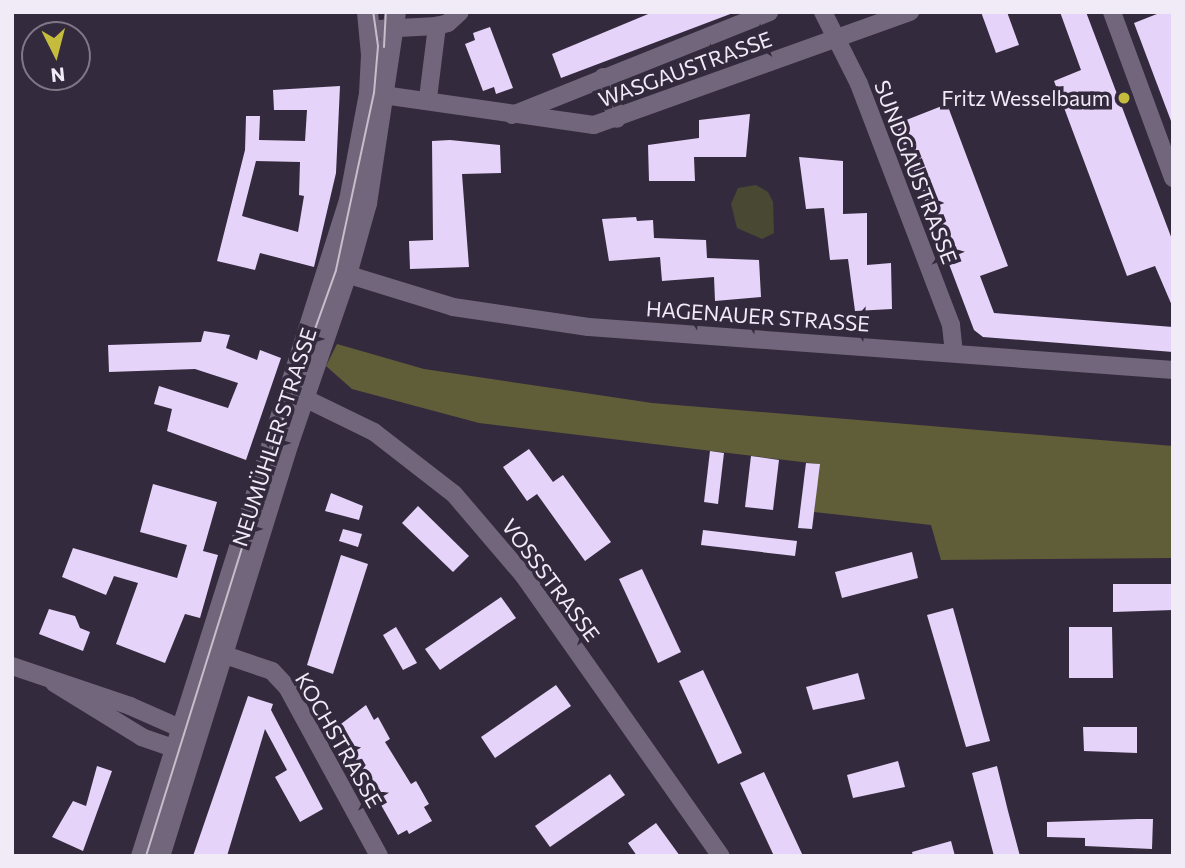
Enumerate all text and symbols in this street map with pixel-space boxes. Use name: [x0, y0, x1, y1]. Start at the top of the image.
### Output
north arrow: [21, 21, 91, 91]
street label: WASGAUSTRASSE: [595, 26, 775, 112]
text: N: [50, 63, 66, 88]
street label: SUNDGAUSTRASSE: [869, 77, 963, 267]
place label: Fritz Wesselbaum: [941, 85, 1110, 111]
marker: Fritz Wesselbaum: [1116, 90, 1132, 106]
street label: HAGENAUER STRASSE: [645, 296, 871, 336]
street label: NEUMÜHLER STRASSE: [227, 325, 321, 549]
street label: VOSSSTRASSE: [497, 514, 605, 646]
street label: KOCHSTRASSE: [290, 668, 388, 812]

